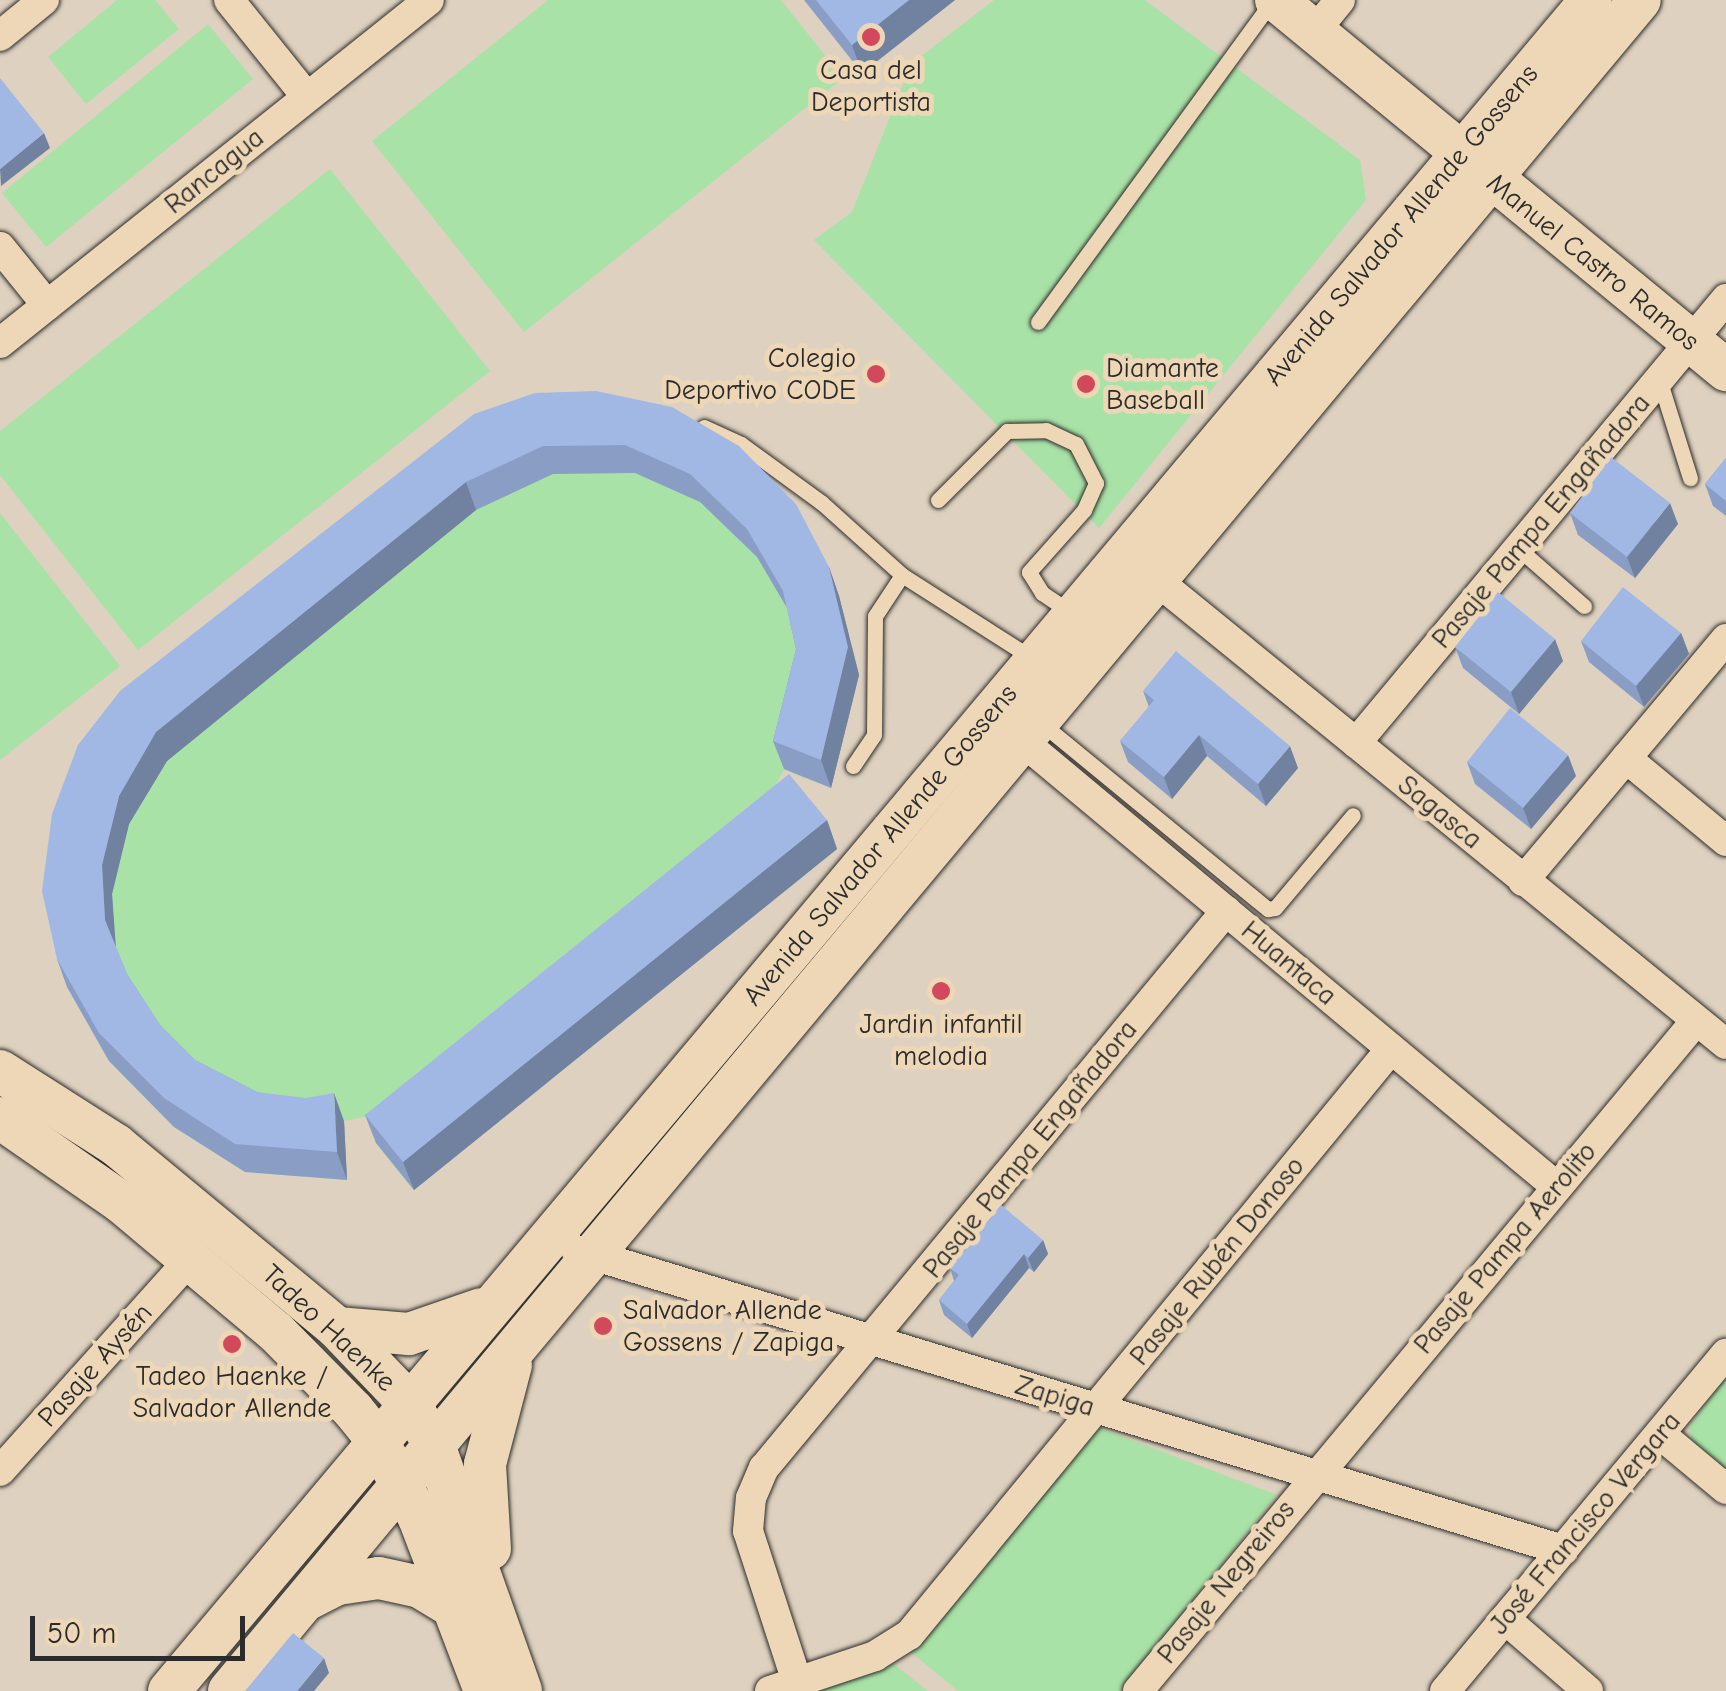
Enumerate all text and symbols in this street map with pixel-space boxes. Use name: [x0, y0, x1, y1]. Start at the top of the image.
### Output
marker: Casa del Deportista: [860, 26, 882, 48]
place label: Casa del Deportista: [811, 53, 931, 119]
street label: Avenida Salvador Allende Gossens: [1257, 58, 1545, 392]
street label: Rancagua: [158, 121, 270, 221]
street label: Manuel Castro Ramos: [1480, 166, 1706, 358]
place label: Colegio Deportivo CODE: [664, 341, 856, 407]
place label: Diamante Baseball: [1106, 351, 1219, 417]
marker: Colegio Deportivo CODE: [865, 363, 887, 385]
marker: Diamante Baseball: [1075, 373, 1097, 395]
street label: Pasaje Pampa Engañadora: [1425, 387, 1657, 655]
street label: Avenida Salvador Allende Gossens: [736, 678, 1024, 1012]
street label: Sagasca: [1391, 768, 1489, 856]
street label: Huantaca: [1235, 913, 1343, 1013]
marker: Jardin infantil melodia: [930, 980, 952, 1002]
place label: Jardin infantil melodia: [859, 1007, 1023, 1073]
street label: Pasaje Pampa Engañadora: [916, 1013, 1144, 1285]
street label: Pasaje Pampa Aerolito: [1407, 1135, 1603, 1361]
street label: Pasaje Rubén Donoso: [1123, 1150, 1311, 1372]
street label: Tadeo Haenke: [255, 1258, 403, 1398]
place label: Salvador Allende Gossens / Zapiga: [623, 1293, 834, 1359]
street label: Pasaje Aysén: [31, 1296, 159, 1434]
marker: Salvador Allende Gossens / Zapiga: [592, 1315, 614, 1337]
marker: Tadeo Haenke / Salvador Allende: [221, 1333, 243, 1355]
place label: Tadeo Haenke / Salvador Allende: [133, 1359, 331, 1425]
street label: Zapiga: [1011, 1368, 1099, 1424]
street label: José Francisco Vergara: [1482, 1405, 1688, 1641]
street label: Pasaje Negreiros: [1150, 1494, 1302, 1670]
scale bar: [35, 1596, 250, 1658]
text: 50 m: [47, 1616, 116, 1651]

